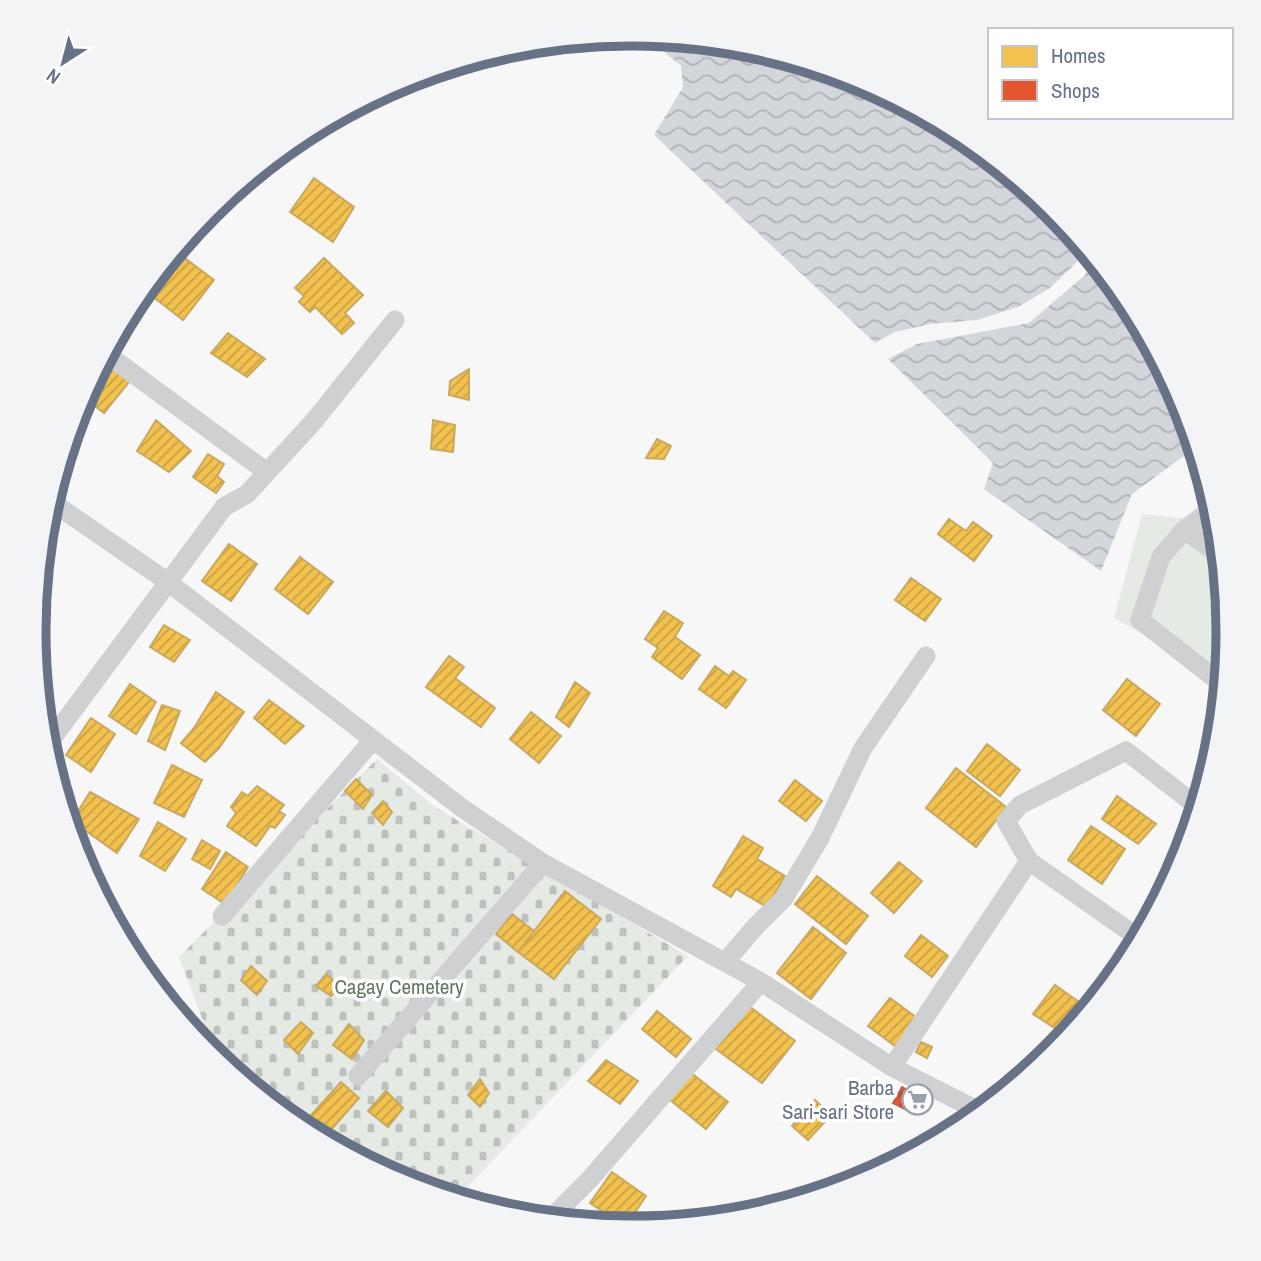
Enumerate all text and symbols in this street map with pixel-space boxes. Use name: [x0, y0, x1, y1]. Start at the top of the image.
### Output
north arrow: [28, 28, 98, 98]
legend: [988, 28, 1233, 119]
text: Homes: [1051, 41, 1106, 70]
text: N: [41, 63, 65, 91]
text: Shops: [1051, 76, 1100, 105]
park label: Cagay Cemetery: [334, 972, 464, 1001]
place label: Barba Sari-sari Store: [782, 1073, 894, 1126]
supermarket icon: Barba Sari-sari Store: [900, 1082, 934, 1116]

